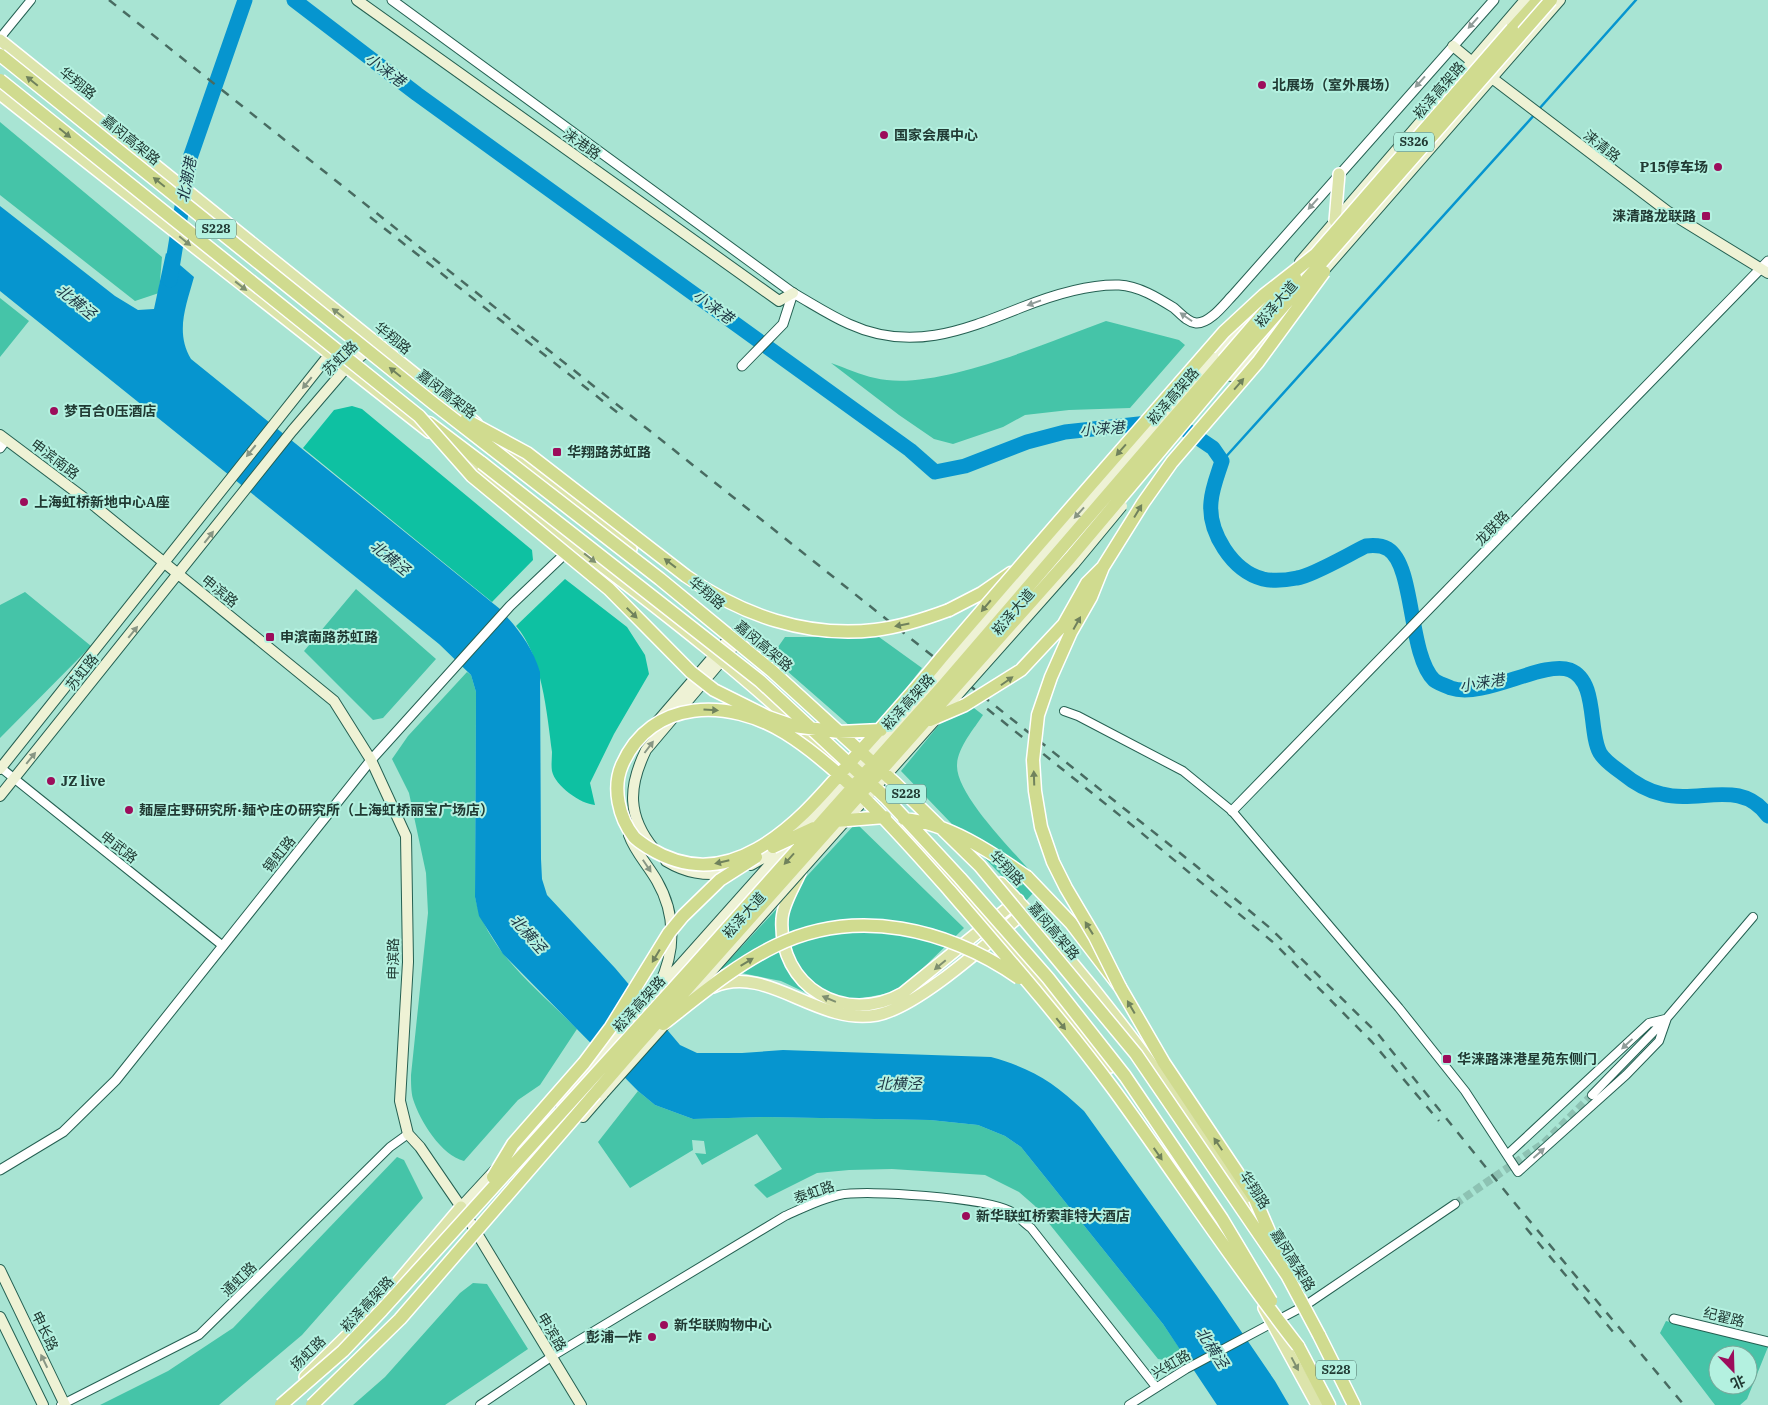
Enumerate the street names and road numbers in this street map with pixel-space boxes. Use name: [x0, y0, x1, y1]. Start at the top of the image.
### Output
street label: 崧泽高架路: [1409, 58, 1469, 122]
street label: 华翔路: [56, 63, 100, 103]
street label: 嘉闵高架路: [98, 111, 164, 169]
street label: 涞港路: [560, 125, 604, 163]
street label: 涞清路: [1580, 126, 1624, 166]
road number: S326: [1394, 132, 1434, 152]
road number: S228: [196, 220, 236, 238]
street label: 崧泽大道: [1251, 277, 1301, 331]
street label: 华翔路: [371, 318, 415, 358]
street label: 苏虹路: [319, 337, 361, 379]
street label: 崧泽高架路: [1143, 364, 1203, 428]
street label: 嘉闵高架路: [414, 365, 480, 423]
street label: 申滨南路: [27, 435, 83, 483]
street label: 龙联路: [1471, 507, 1513, 549]
street label: 申滨路: [198, 571, 242, 611]
street label: 华翔路: [685, 573, 729, 613]
street label: 崧泽大道: [988, 585, 1038, 639]
street label: 嘉闵高架路: [731, 617, 797, 675]
street label: 苏虹路: [62, 650, 102, 694]
street label: 崧泽高架路: [878, 670, 938, 734]
road number: S228: [886, 784, 926, 804]
street label: 申武路: [97, 827, 141, 867]
street label: 锡虹路: [259, 832, 299, 876]
street label: 华翔路: [986, 847, 1028, 889]
street label: 崧泽大道: [719, 888, 769, 942]
street label: 嘉闵高架路: [1025, 898, 1083, 964]
street label: 申滨路: [384, 938, 402, 980]
street label: 崧泽高架路: [609, 972, 669, 1036]
street label: 华翔路: [1236, 1167, 1274, 1213]
street label: 泰虹路: [791, 1177, 837, 1207]
street label: 嘉闵高架路: [1267, 1226, 1319, 1294]
street label: 通虹路: [218, 1258, 260, 1300]
street label: 崧泽高架路: [337, 1272, 397, 1336]
street label: 纪翟路: [1701, 1303, 1747, 1331]
street label: 申长路: [28, 1308, 62, 1354]
street label: 申滨路: [533, 1309, 571, 1355]
street label: 扬虹路: [287, 1332, 329, 1374]
street label: 兴虹路: [1148, 1346, 1194, 1382]
road number: S228: [1316, 1360, 1356, 1380]

